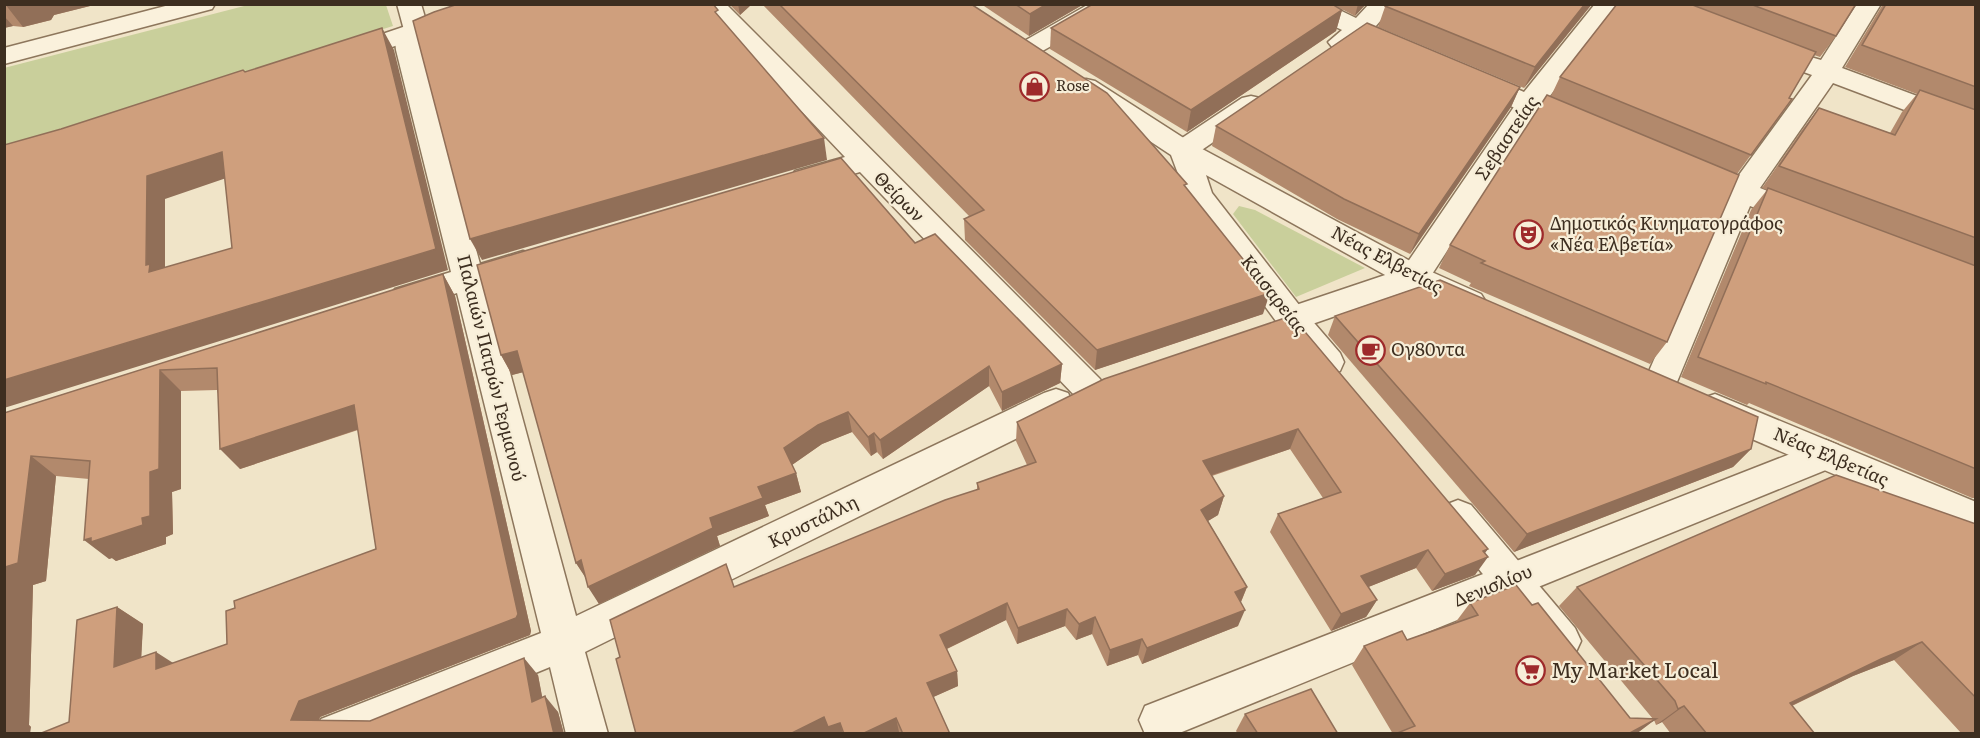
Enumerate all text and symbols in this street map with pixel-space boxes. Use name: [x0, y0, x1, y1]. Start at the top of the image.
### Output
shop icon: Rose: [1019, 70, 1051, 102]
place label: Rose: [1056, 73, 1090, 96]
street label: Σεβαστείας: [1467, 89, 1544, 185]
street label: Θείρων: [868, 164, 932, 228]
place label: Δημοτικός Κινηματογράφος «Νέα Ελβετία»: [1550, 209, 1783, 257]
street label: Νέας Ελβετίας: [1327, 218, 1448, 299]
theatre icon: Δημοτικός Κινηματογράφος «Νέα Ελβετία»: [1513, 218, 1545, 250]
street label: Καισαρείας: [1235, 248, 1315, 340]
street label: Παλαιών Πατρών Γερμανού: [451, 252, 534, 484]
cafe icon: Ογ80ντα: [1354, 334, 1386, 366]
place label: Ογ80ντα: [1391, 335, 1465, 362]
street label: Νέας Ελβετίας: [1770, 419, 1894, 492]
street label: Κρυστάλλη: [763, 487, 862, 554]
street label: Δενισλίου: [1449, 557, 1536, 613]
place label: My Market Local: [1551, 653, 1718, 684]
supermarket icon: My Market Local: [1514, 655, 1546, 687]

